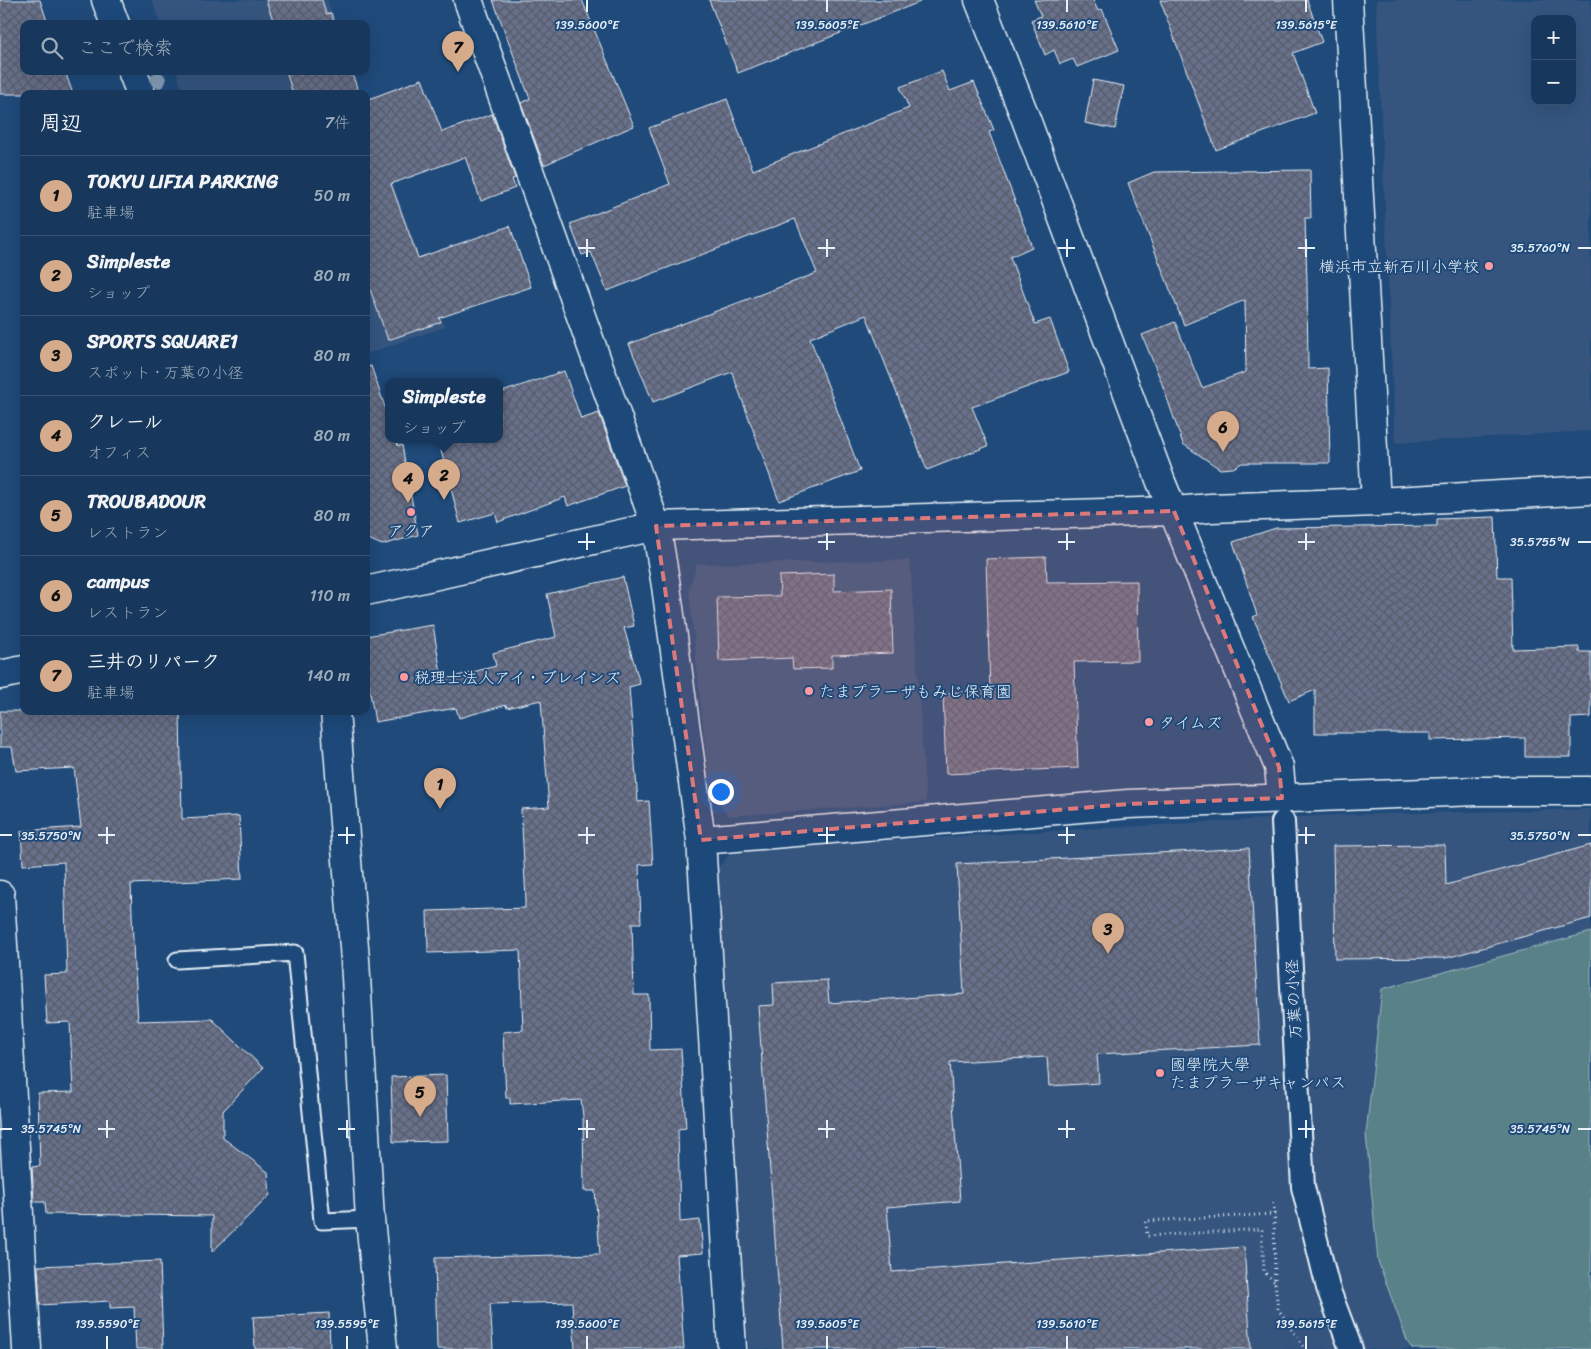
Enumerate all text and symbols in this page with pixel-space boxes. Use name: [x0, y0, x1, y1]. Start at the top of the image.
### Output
text: 139.5600°E: [555, 14, 620, 36]
text: 139.5605°E: [795, 14, 860, 36]
text: 139.5610°E: [1036, 14, 1099, 36]
text: 139.5615°E: [1275, 14, 1338, 36]
map controls: [1531, 15, 1576, 105]
button: +: [1531, 15, 1576, 60]
search box: [20, 20, 370, 75]
text: ここで検索: [78, 31, 173, 64]
pin: 7: [442, 31, 474, 72]
icon: search: [38, 34, 66, 62]
button: −: [1531, 60, 1576, 105]
text: 周辺: [40, 104, 82, 142]
text: 7件: [325, 108, 350, 137]
text: TOKYU LIFIA PARKING: [87, 165, 278, 198]
text: 1: [53, 181, 59, 210]
text: 50 m: [314, 181, 350, 210]
text: 駐車場: [87, 198, 135, 227]
text: 35.5760°N: [1510, 237, 1570, 259]
text: Simpleste: [87, 245, 170, 278]
place label: 横浜市立新石川小学校: [1319, 252, 1479, 281]
marker: 横浜市立新石川小学校: [1483, 260, 1495, 272]
text: 2: [51, 261, 61, 290]
text: 80 m: [314, 261, 350, 290]
text: ショップ: [87, 278, 150, 307]
text: SPORTS SQUARE1: [87, 325, 238, 358]
text: 3: [52, 341, 60, 370]
text: 80 m: [314, 341, 350, 370]
text: スポット · 万葉の小径: [87, 358, 244, 387]
popup: [385, 378, 503, 443]
text: Simpleste: [402, 380, 486, 413]
text: クレール: [87, 405, 163, 438]
pin: 6: [1207, 411, 1239, 452]
text: ショップ: [402, 413, 466, 442]
text: 4: [51, 421, 61, 450]
text: 80 m: [314, 421, 350, 450]
text: オフィス: [87, 438, 151, 467]
pin: 2: [428, 459, 460, 500]
pin: 4: [392, 462, 424, 503]
text: TROUBADOUR: [87, 485, 206, 518]
text: 5: [51, 501, 61, 530]
text: 80 m: [314, 501, 350, 530]
marker: アクア: [405, 506, 417, 518]
place label: アクア: [387, 516, 435, 545]
text: レストラン: [87, 518, 168, 547]
text: 35.5755°N: [1510, 531, 1571, 553]
text: campus: [87, 565, 150, 598]
text: 6: [51, 581, 61, 610]
text: 110 m: [310, 581, 350, 610]
text: レストラン: [87, 598, 168, 627]
text: 三井のリパーク: [87, 645, 220, 678]
text: 7: [51, 661, 61, 690]
text: 140 m: [307, 661, 350, 690]
place label: 税理士法人アイ・ブレインズ: [414, 663, 620, 692]
marker: 税理士法人アイ・ブレインズ: [398, 671, 410, 683]
place label: たまプラーザもみじ保育園: [819, 677, 1012, 706]
text: 駐車場: [87, 678, 135, 707]
marker: たまプラーザもみじ保育園: [803, 685, 815, 697]
place label: タイムズ: [1159, 708, 1222, 737]
marker: タイムズ: [1143, 716, 1155, 728]
pin: 1: [424, 768, 456, 809]
your location: [708, 779, 734, 805]
text: 35.5750°N: [21, 825, 82, 847]
text: 35.5750°N: [1510, 825, 1571, 847]
pin: 3: [1092, 913, 1124, 954]
street label: 万葉の小径: [1277, 958, 1310, 1040]
place label: 國學院大學 たまプラーザキャンパス: [1170, 1050, 1346, 1097]
marker: 國學院大學 たまプラーザキャンパス: [1154, 1067, 1166, 1079]
pin: 5: [404, 1076, 436, 1117]
text: 35.5745°N: [21, 1118, 82, 1140]
text: 35.5745°N: [1510, 1118, 1571, 1140]
text: 139.5590°E: [75, 1313, 140, 1335]
text: 139.5595°E: [315, 1313, 380, 1335]
text: 139.5600°E: [555, 1313, 620, 1335]
text: 139.5605°E: [795, 1313, 860, 1335]
text: 139.5610°E: [1036, 1313, 1099, 1335]
text: 139.5615°E: [1275, 1313, 1338, 1335]

